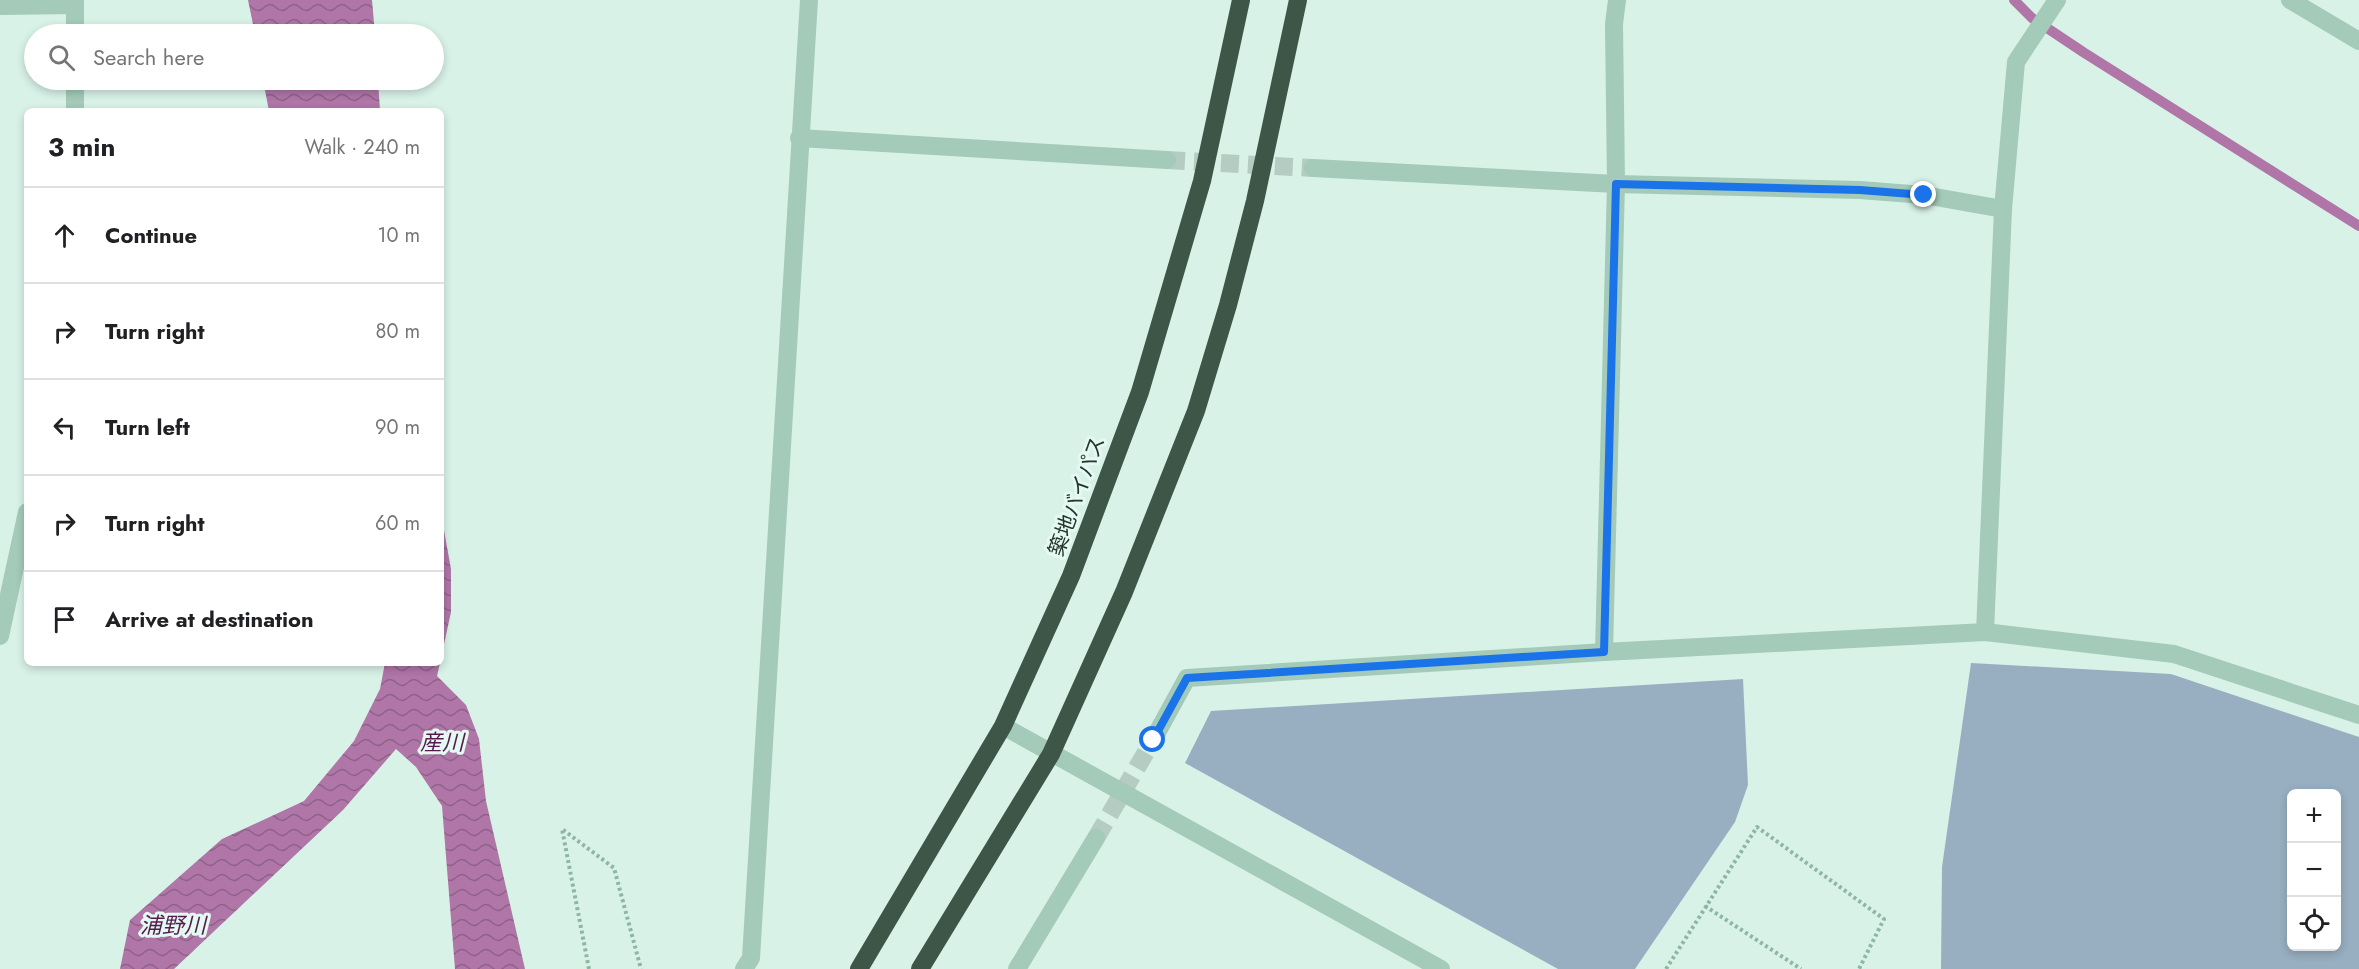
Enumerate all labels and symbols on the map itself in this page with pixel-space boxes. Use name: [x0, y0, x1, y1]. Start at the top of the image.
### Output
route end: [1910, 181, 1936, 207]
street label: 築地バイパス: [1041, 432, 1113, 560]
water label: 産川: [420, 726, 466, 758]
route start: [1139, 726, 1165, 752]
water label: 浦野川: [140, 909, 208, 941]

